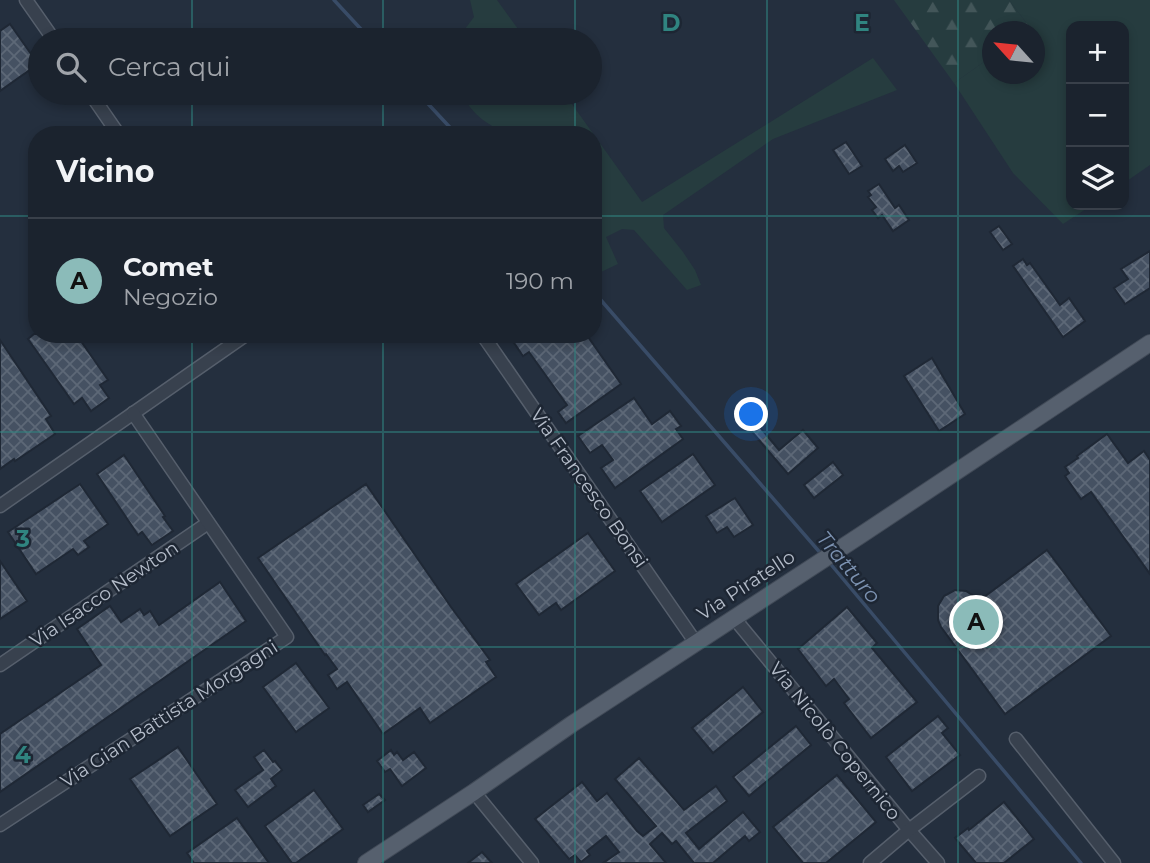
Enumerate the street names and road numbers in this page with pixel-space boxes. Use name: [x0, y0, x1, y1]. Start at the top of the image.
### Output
street label: Via Francesco Bonsi: [525, 404, 653, 572]
street label: Via Isacco Newton: [25, 536, 183, 652]
street label: Via Piratello: [693, 545, 799, 625]
street label: Via Gian Battista Morgagni: [56, 635, 282, 793]
street label: Via Nicolò Copernico: [764, 657, 906, 825]

